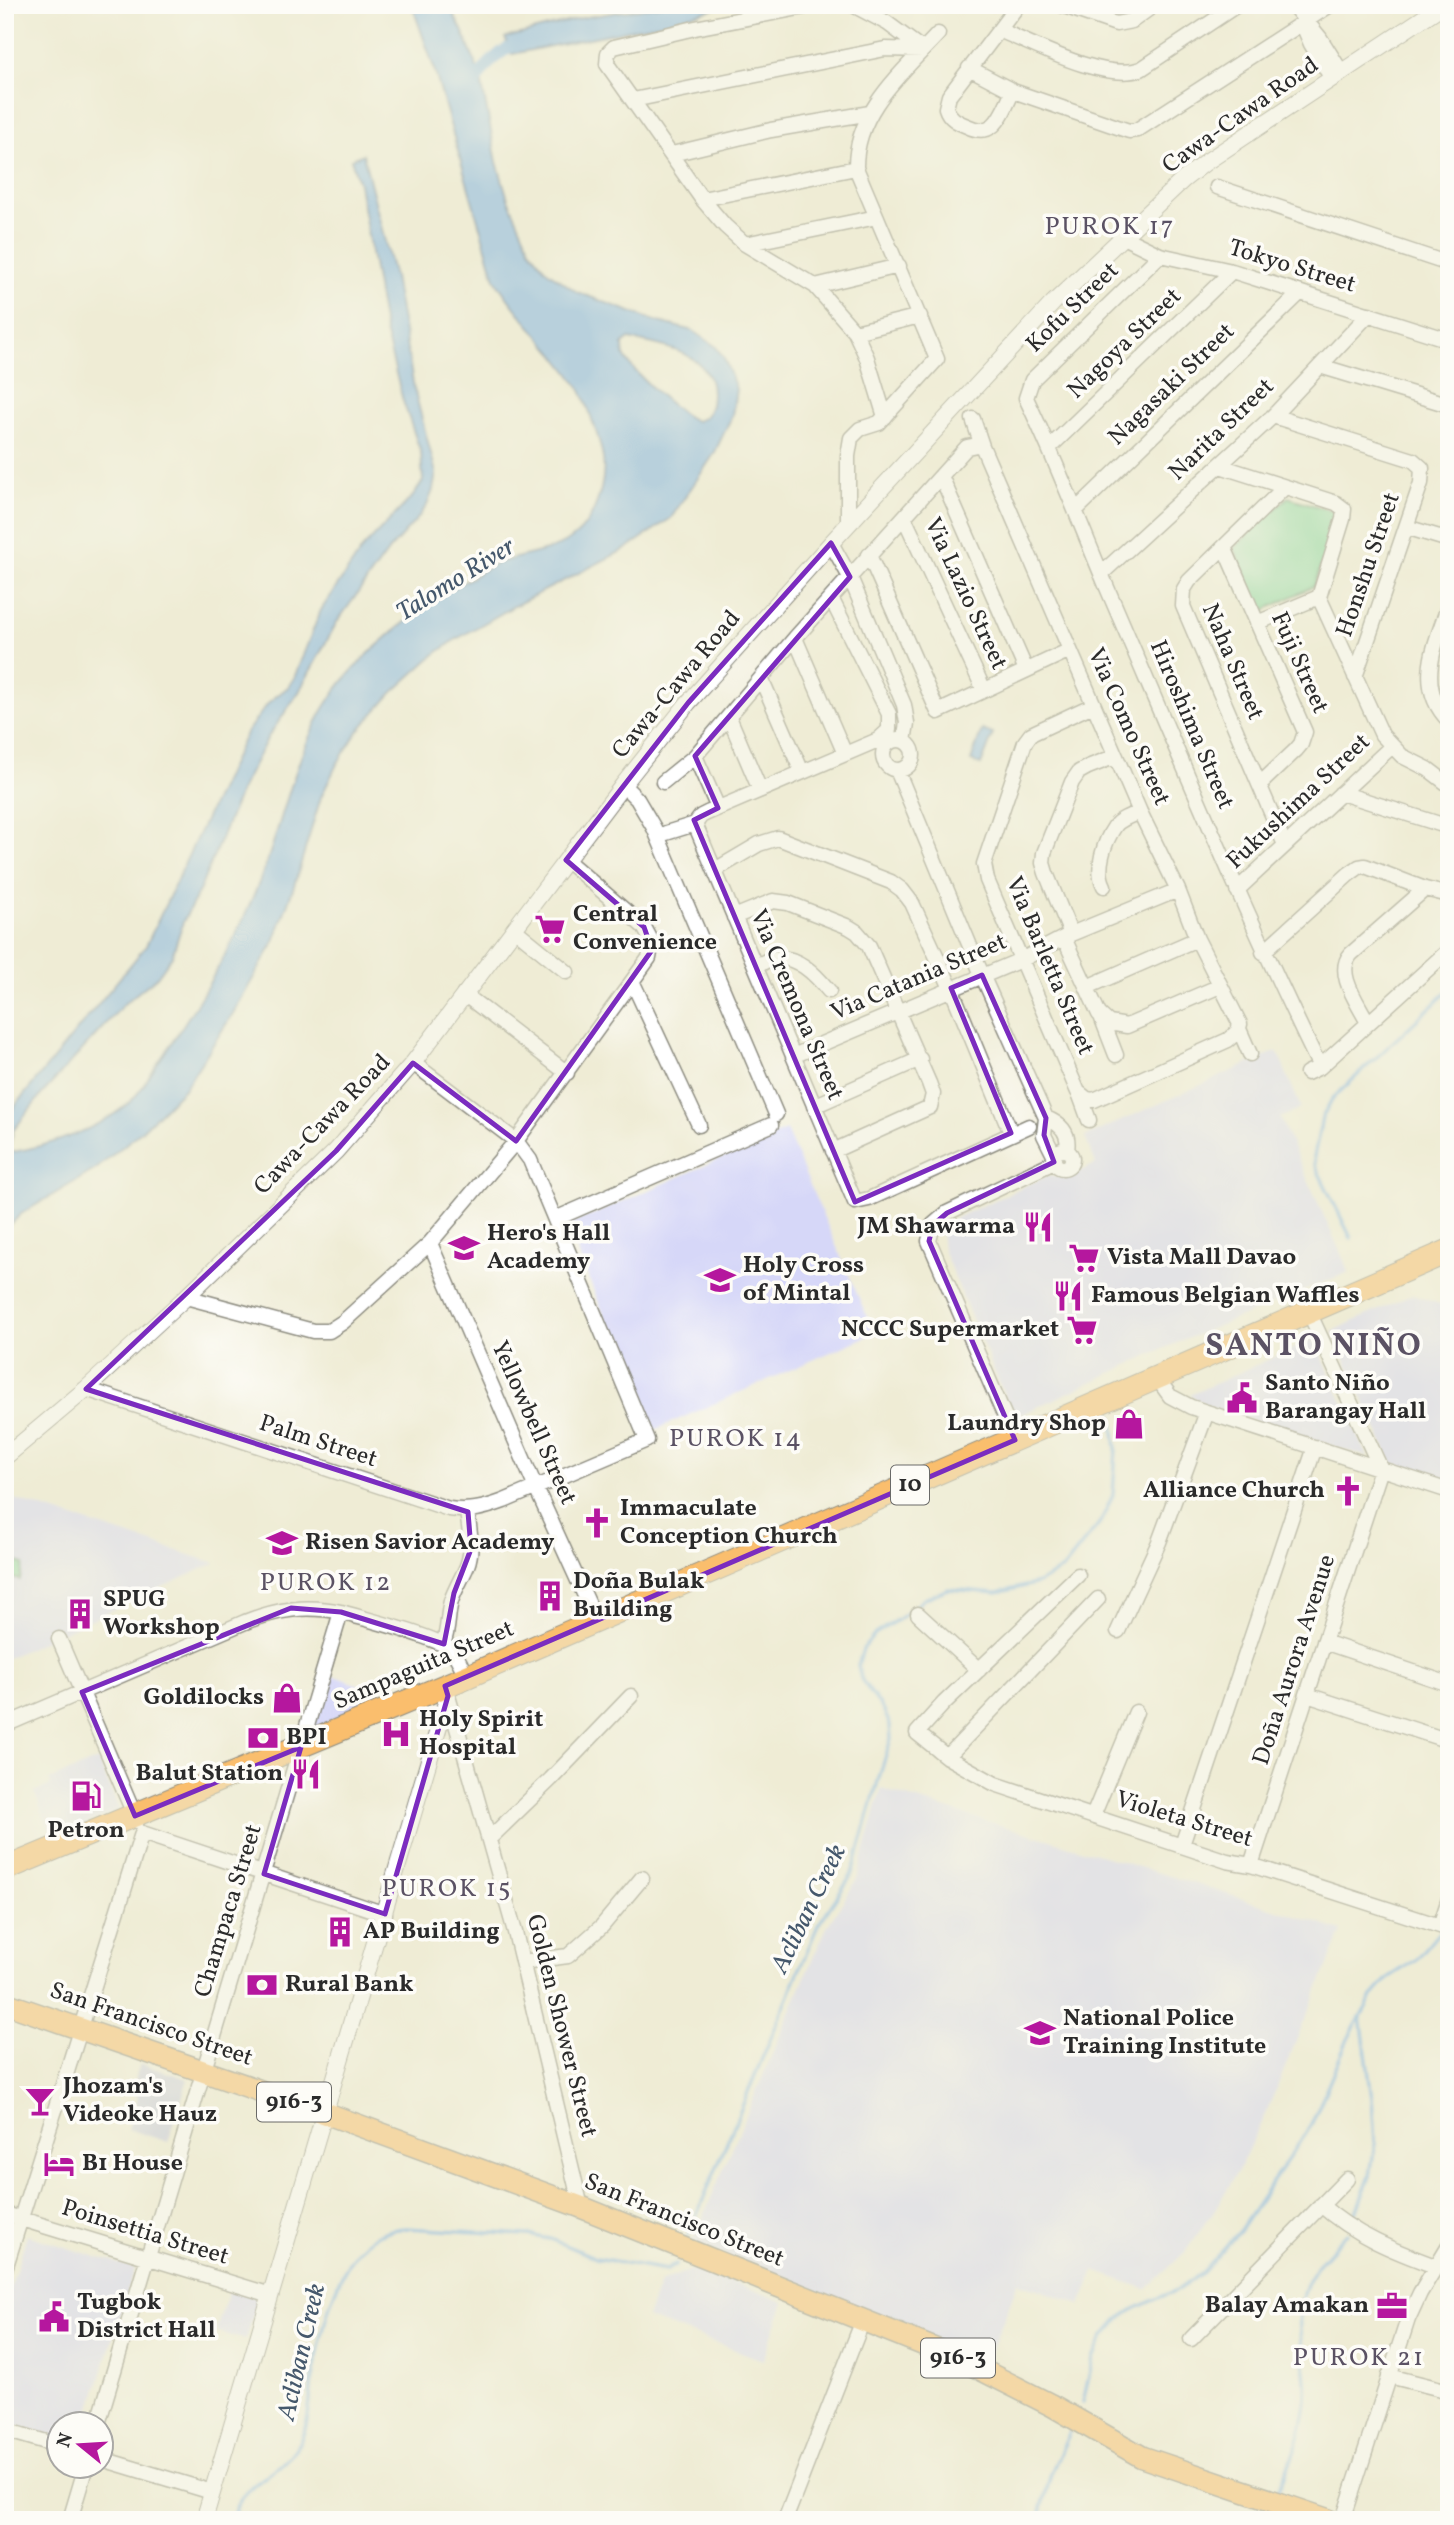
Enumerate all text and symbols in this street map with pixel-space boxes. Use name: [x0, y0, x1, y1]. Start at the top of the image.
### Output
street label: Cawa-Cawa Road: [1156, 49, 1326, 183]
district label: PUROK 17: [1045, 209, 1175, 245]
street label: Tokyo Street: [1224, 232, 1360, 302]
street label: Kofu Street: [1019, 255, 1127, 361]
street label: Nagoya Street: [1060, 281, 1190, 407]
street label: Nagasaki Street: [1101, 316, 1243, 454]
street label: Narita Street: [1162, 371, 1282, 489]
street label: Honshu Street: [1328, 488, 1410, 642]
street label: Via Lazio Street: [915, 512, 1015, 676]
water label: Talomo River: [390, 529, 523, 631]
street label: Naha Street: [1192, 598, 1272, 726]
street label: Cawa-Cawa Road: [605, 603, 749, 767]
street label: Fuji Street: [1262, 607, 1336, 719]
street label: Hiroshima Street: [1140, 635, 1242, 815]
street label: Via Como Street: [1078, 643, 1178, 811]
street label: Fukushima Street: [1220, 726, 1378, 878]
street label: Via Barletta Street: [996, 871, 1102, 1061]
place label: Central Convenience: [573, 898, 717, 960]
street label: Via Cremona Street: [740, 904, 852, 1106]
supermarket icon: Central Convenience: [533, 912, 567, 946]
street label: Via Catania Street: [826, 926, 1012, 1030]
street label: Cawa-Cawa Road: [247, 1047, 399, 1203]
place label: JM Shawarma: [856, 1210, 1015, 1244]
restaurant icon: JM Shawarma: [1021, 1210, 1055, 1244]
place label: Hero's Hall Academy: [487, 1217, 610, 1279]
school or university icon: Hero's Hall Academy: [447, 1231, 481, 1265]
supermarket icon: Vista Mall Davao: [1067, 1241, 1101, 1275]
place label: Vista Mall Davao: [1107, 1241, 1296, 1275]
place label: Holy Cross of Mintal: [743, 1249, 864, 1311]
school or university icon: Holy Cross of Mintal: [703, 1263, 737, 1297]
restaurant icon: Famous Belgian Waffles: [1051, 1279, 1085, 1313]
place label: Famous Belgian Waffles: [1091, 1279, 1360, 1313]
place label: NCCC Supermarket: [841, 1313, 1059, 1347]
supermarket icon: NCCC Supermarket: [1065, 1313, 1099, 1347]
district label: SANTO NIÑO: [1205, 1325, 1423, 1369]
street label: Yellowbell Street: [482, 1336, 584, 1510]
place label: Santo Niño Barangay Hall: [1265, 1367, 1426, 1429]
public building icon: Santo Niño Barangay Hall: [1225, 1381, 1259, 1415]
street label: Palm Street: [255, 1407, 381, 1477]
place label: Laundry Shop: [947, 1407, 1106, 1441]
shop icon: Laundry Shop: [1112, 1407, 1146, 1441]
district label: PUROK 14: [669, 1421, 803, 1457]
road number: 10: [891, 1466, 929, 1504]
place label: Alliance Church: [1143, 1474, 1325, 1508]
church icon: Alliance Church: [1331, 1474, 1365, 1508]
place label: Immaculate Conception Church: [620, 1492, 838, 1554]
church icon: Immaculate Conception Church: [580, 1506, 614, 1540]
school or university icon: Risen Savior Academy: [265, 1526, 299, 1560]
place label: Risen Savior Academy: [305, 1526, 555, 1560]
street label: Doña Aurora Avenue: [1245, 1550, 1345, 1770]
district label: PUROK 12: [260, 1565, 392, 1601]
place label: Doña Bulak Building: [573, 1565, 705, 1627]
building icon: Doña Bulak Building: [533, 1579, 567, 1613]
place label: SPUG Workshop: [103, 1583, 220, 1645]
building icon: SPUG Workshop: [63, 1597, 97, 1631]
street label: Sampaguita Street: [328, 1613, 520, 1719]
place label: Goldilocks: [144, 1681, 264, 1715]
shop icon: Goldilocks: [270, 1681, 304, 1715]
place label: Holy Spirit Hospital: [419, 1703, 543, 1765]
hospital icon: Holy Spirit Hospital: [379, 1717, 413, 1751]
bank icon: BPI: [246, 1721, 280, 1755]
place label: BPI: [286, 1721, 327, 1755]
place label: Balut Station: [135, 1757, 283, 1791]
restaurant icon: Balut Station: [289, 1757, 323, 1791]
fuel station icon: Petron: [69, 1779, 103, 1813]
street label: Violeta Street: [1111, 1783, 1257, 1857]
place label: Petron: [48, 1814, 125, 1848]
street label: Champaca Street: [187, 1820, 271, 2002]
water label: Acliban Creek: [762, 1839, 856, 1980]
district label: PUROK 15: [382, 1871, 512, 1907]
street label: Golden Shower Street: [517, 1911, 605, 2141]
building icon: AP Building: [323, 1915, 357, 1949]
place label: AP Building: [363, 1915, 500, 1949]
bank icon: Rural Bank: [245, 1968, 279, 2002]
place label: Rural Bank: [285, 1968, 414, 2002]
street label: San Francisco Street: [45, 1974, 257, 2076]
place label: National Police Training Institute: [1063, 2002, 1266, 2064]
school or university icon: National Police Training Institute: [1023, 2016, 1057, 2050]
place label: Jhozam's Videoke Hauz: [62, 2070, 217, 2132]
road number: 916-3: [257, 2082, 331, 2122]
bar icon: Jhozam's Videoke Hauz: [23, 2084, 57, 2118]
hotel icon: B1 House: [42, 2147, 76, 2181]
place label: B1 House: [82, 2147, 183, 2181]
street label: San Francisco Street: [579, 2165, 789, 2277]
street label: Poinsettia Street: [57, 2191, 233, 2275]
water label: Acliban Creek: [269, 2280, 335, 2425]
place label: Tugbok District Hall: [77, 2286, 216, 2348]
place label: Balay Amakan: [1205, 2289, 1369, 2323]
office icon: Balay Amakan: [1375, 2289, 1409, 2323]
public building icon: Tugbok District Hall: [37, 2300, 71, 2334]
road number: 916-3: [921, 2338, 995, 2378]
district label: PUROK 21: [1293, 2340, 1425, 2376]
north arrow: [46, 2410, 116, 2480]
text: N: [51, 2430, 80, 2451]

